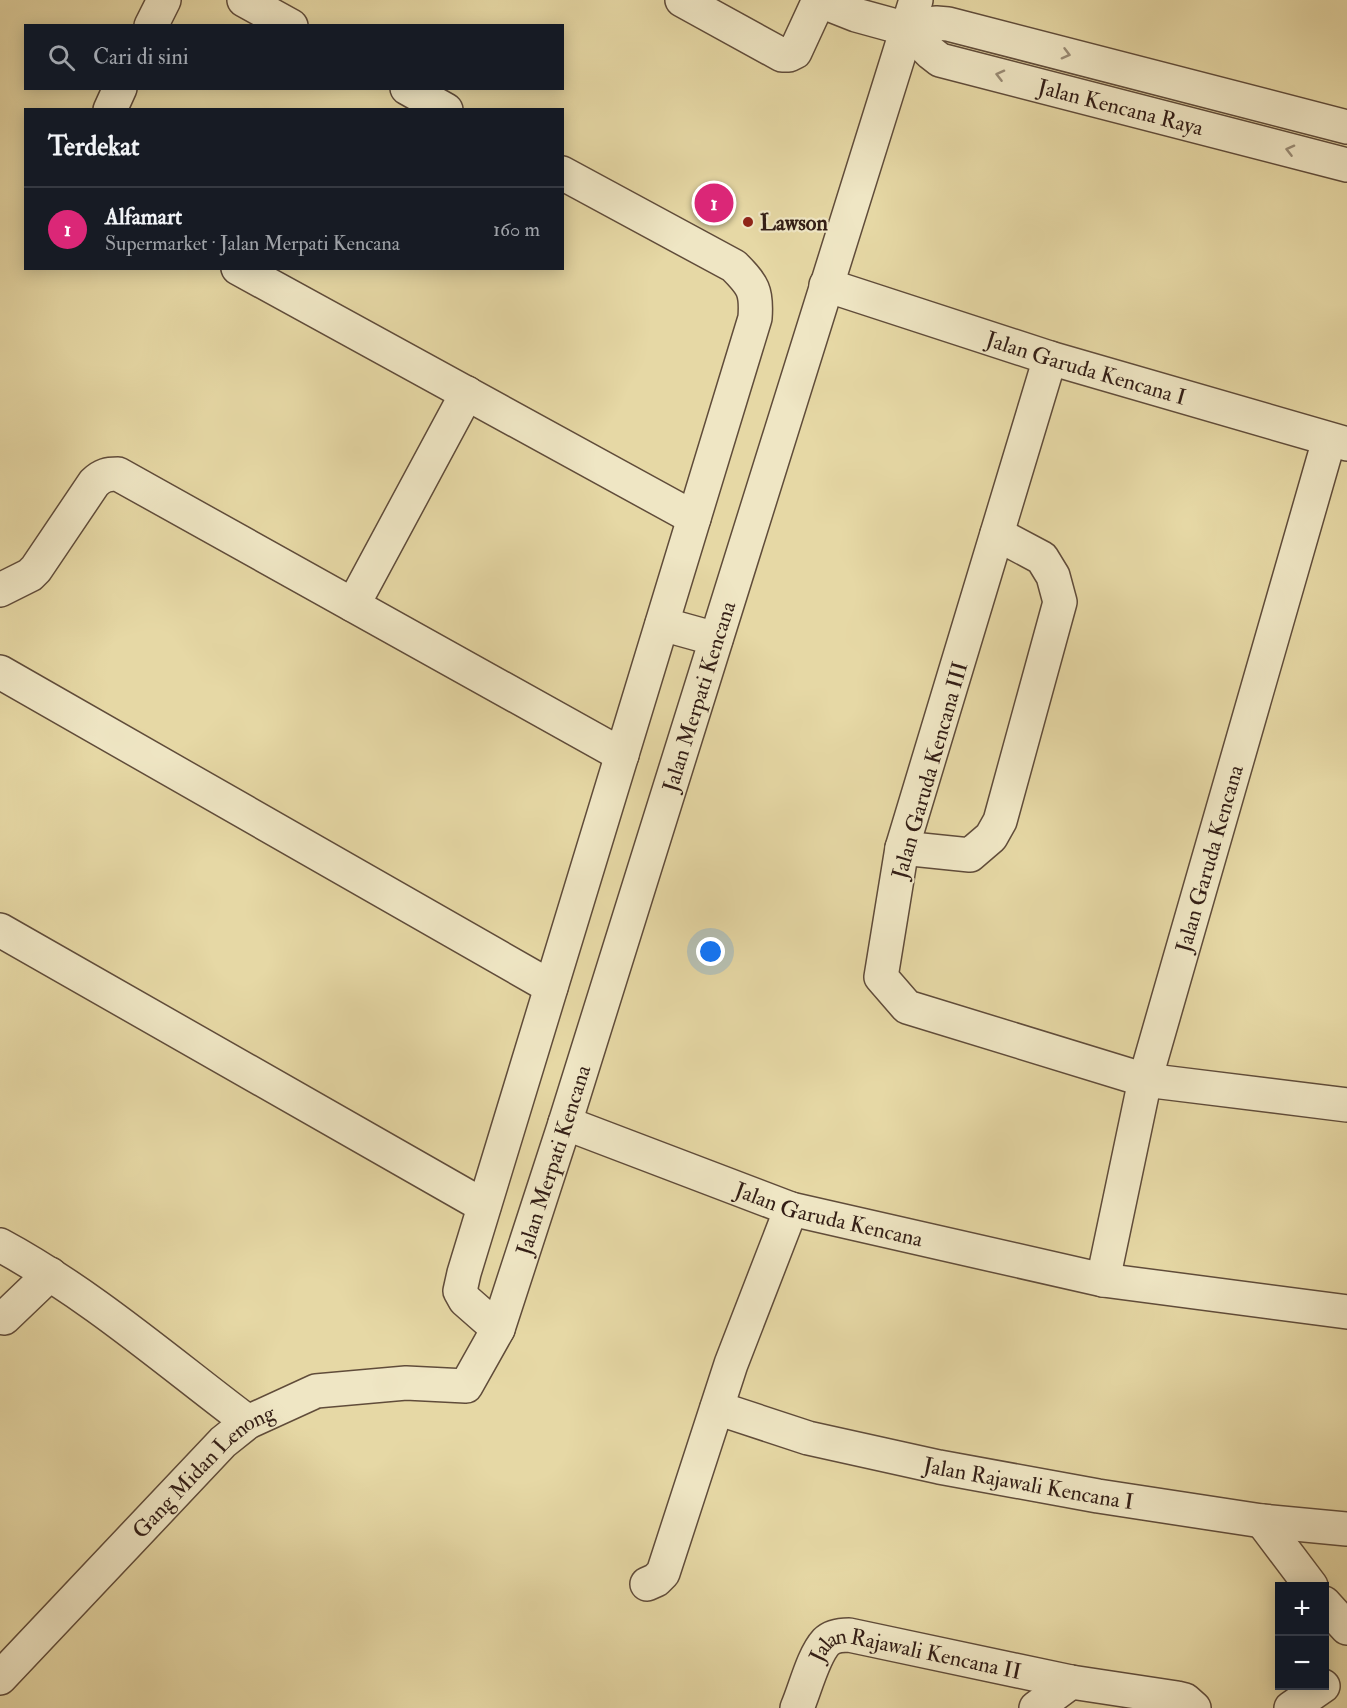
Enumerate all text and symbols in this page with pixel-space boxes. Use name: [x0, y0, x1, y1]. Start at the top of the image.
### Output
search box: [24, 24, 564, 90]
icon: search: [45, 41, 78, 74]
text: Cari di sini: [93, 43, 189, 71]
one-way arrow: [1061, 47, 1071, 60]
one-way arrow: [995, 70, 1006, 82]
street label: Jalan Kencana Raya: [1034, 73, 1207, 143]
text: Terdekat: [48, 131, 139, 163]
one-way arrow: [1286, 145, 1296, 158]
pin: 1: [694, 180, 734, 226]
text: Alfamart: [105, 203, 182, 231]
place label: Lawson: [760, 209, 828, 237]
marker: Lawson: [741, 215, 755, 229]
text: 1: [64, 217, 71, 242]
text: 160 m: [493, 217, 540, 242]
text: Supermarket · Jalan Merpati Kencana: [105, 231, 400, 256]
street label: Jalan Garuda Kencana I: [981, 325, 1189, 412]
street label: Jalan Merpati Kencana: [656, 597, 743, 796]
street label: Jalan Garuda Kencana III: [885, 658, 974, 883]
street label: Jalan Garuda Kencana: [1169, 761, 1250, 957]
your location: [696, 937, 725, 966]
street label: Jalan Merpati Kencana: [510, 1061, 598, 1260]
street label: Jalan Garuda Kencana: [730, 1176, 926, 1254]
street label: Gang Midan Lenong: [126, 1398, 280, 1545]
street label: Jalan Rajawali Kencana I: [920, 1451, 1136, 1516]
map controls: [1275, 1582, 1329, 1690]
button: +: [1275, 1582, 1329, 1636]
text: Jalan Rajawali Kencana II: [803, 1622, 1024, 1686]
button: −: [1275, 1636, 1329, 1690]
street label: Jalan Rajawali Kencana II: [811, 1658, 1033, 1688]

